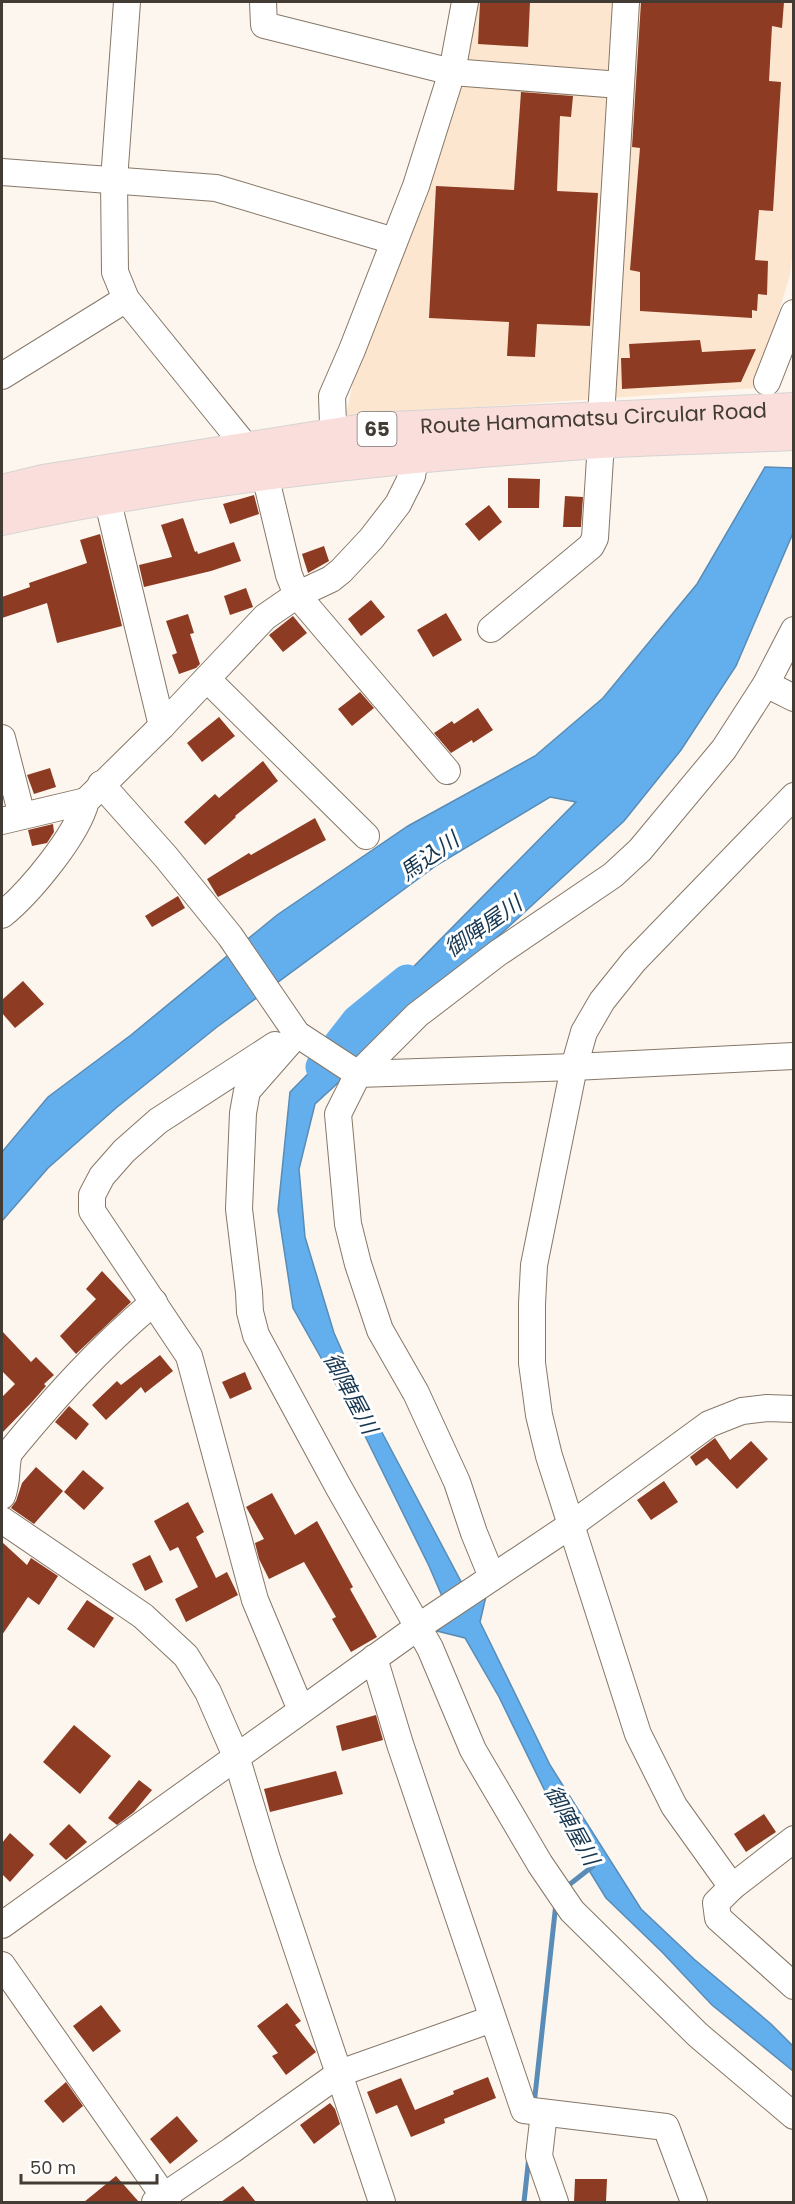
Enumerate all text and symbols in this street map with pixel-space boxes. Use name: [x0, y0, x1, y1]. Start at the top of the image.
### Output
street label: Route Hamamatsu Circular Road: [419, 395, 767, 441]
road number: 65: [358, 412, 397, 446]
water label: 馬込川: [393, 824, 467, 888]
water label: 御陣屋川: [438, 887, 530, 964]
water label: 御陣屋川: [316, 1347, 386, 1441]
water label: 御陣屋川: [537, 1779, 607, 1873]
scale bar: [21, 2147, 158, 2185]
text: 50 m: [30, 2155, 76, 2180]

